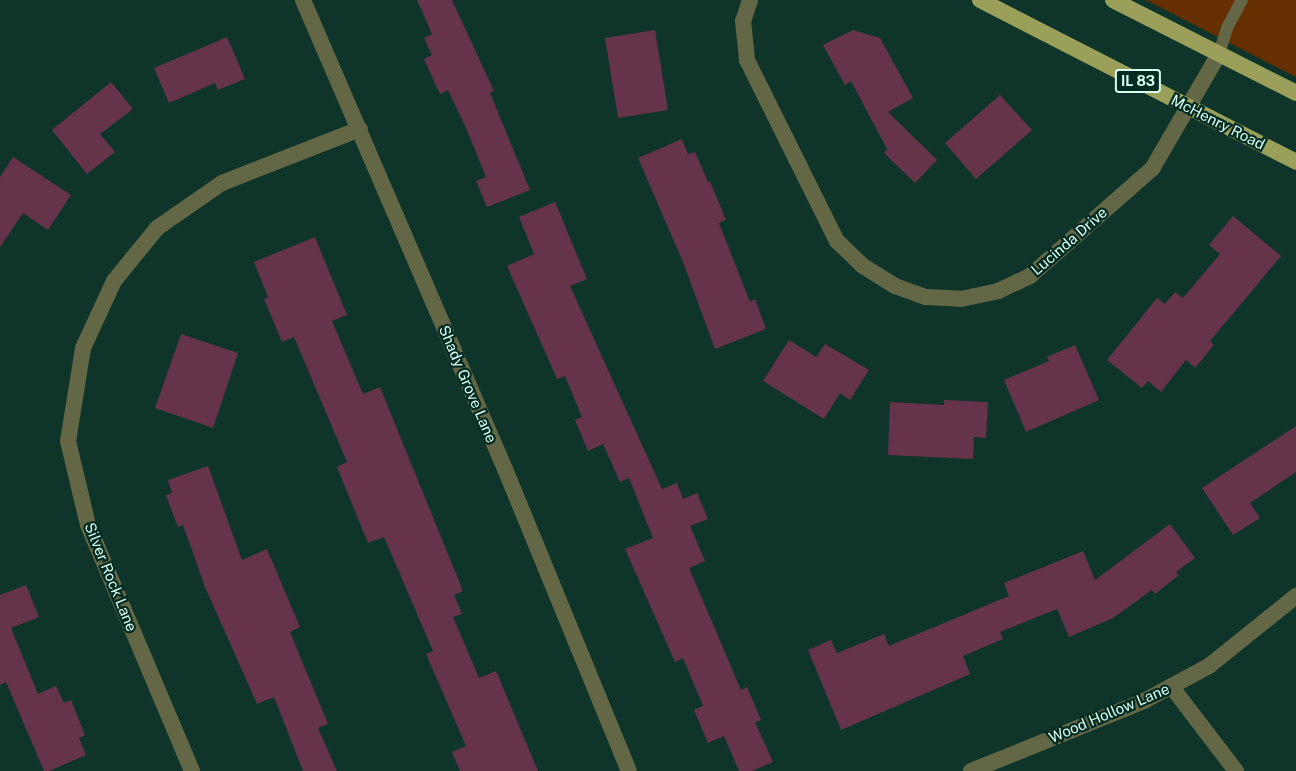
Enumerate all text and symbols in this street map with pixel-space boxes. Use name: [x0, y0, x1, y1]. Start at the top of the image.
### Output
road number: IL 83: [1114, 70, 1162, 92]
street label: McHenry Road: [1168, 91, 1268, 153]
street label: Lucinda Drive: [1027, 203, 1111, 279]
street label: Shady Grove Lane: [435, 322, 501, 446]
street label: Silver Rock Lane: [81, 520, 141, 634]
street label: Wood Hollow Lane: [1046, 679, 1172, 747]

